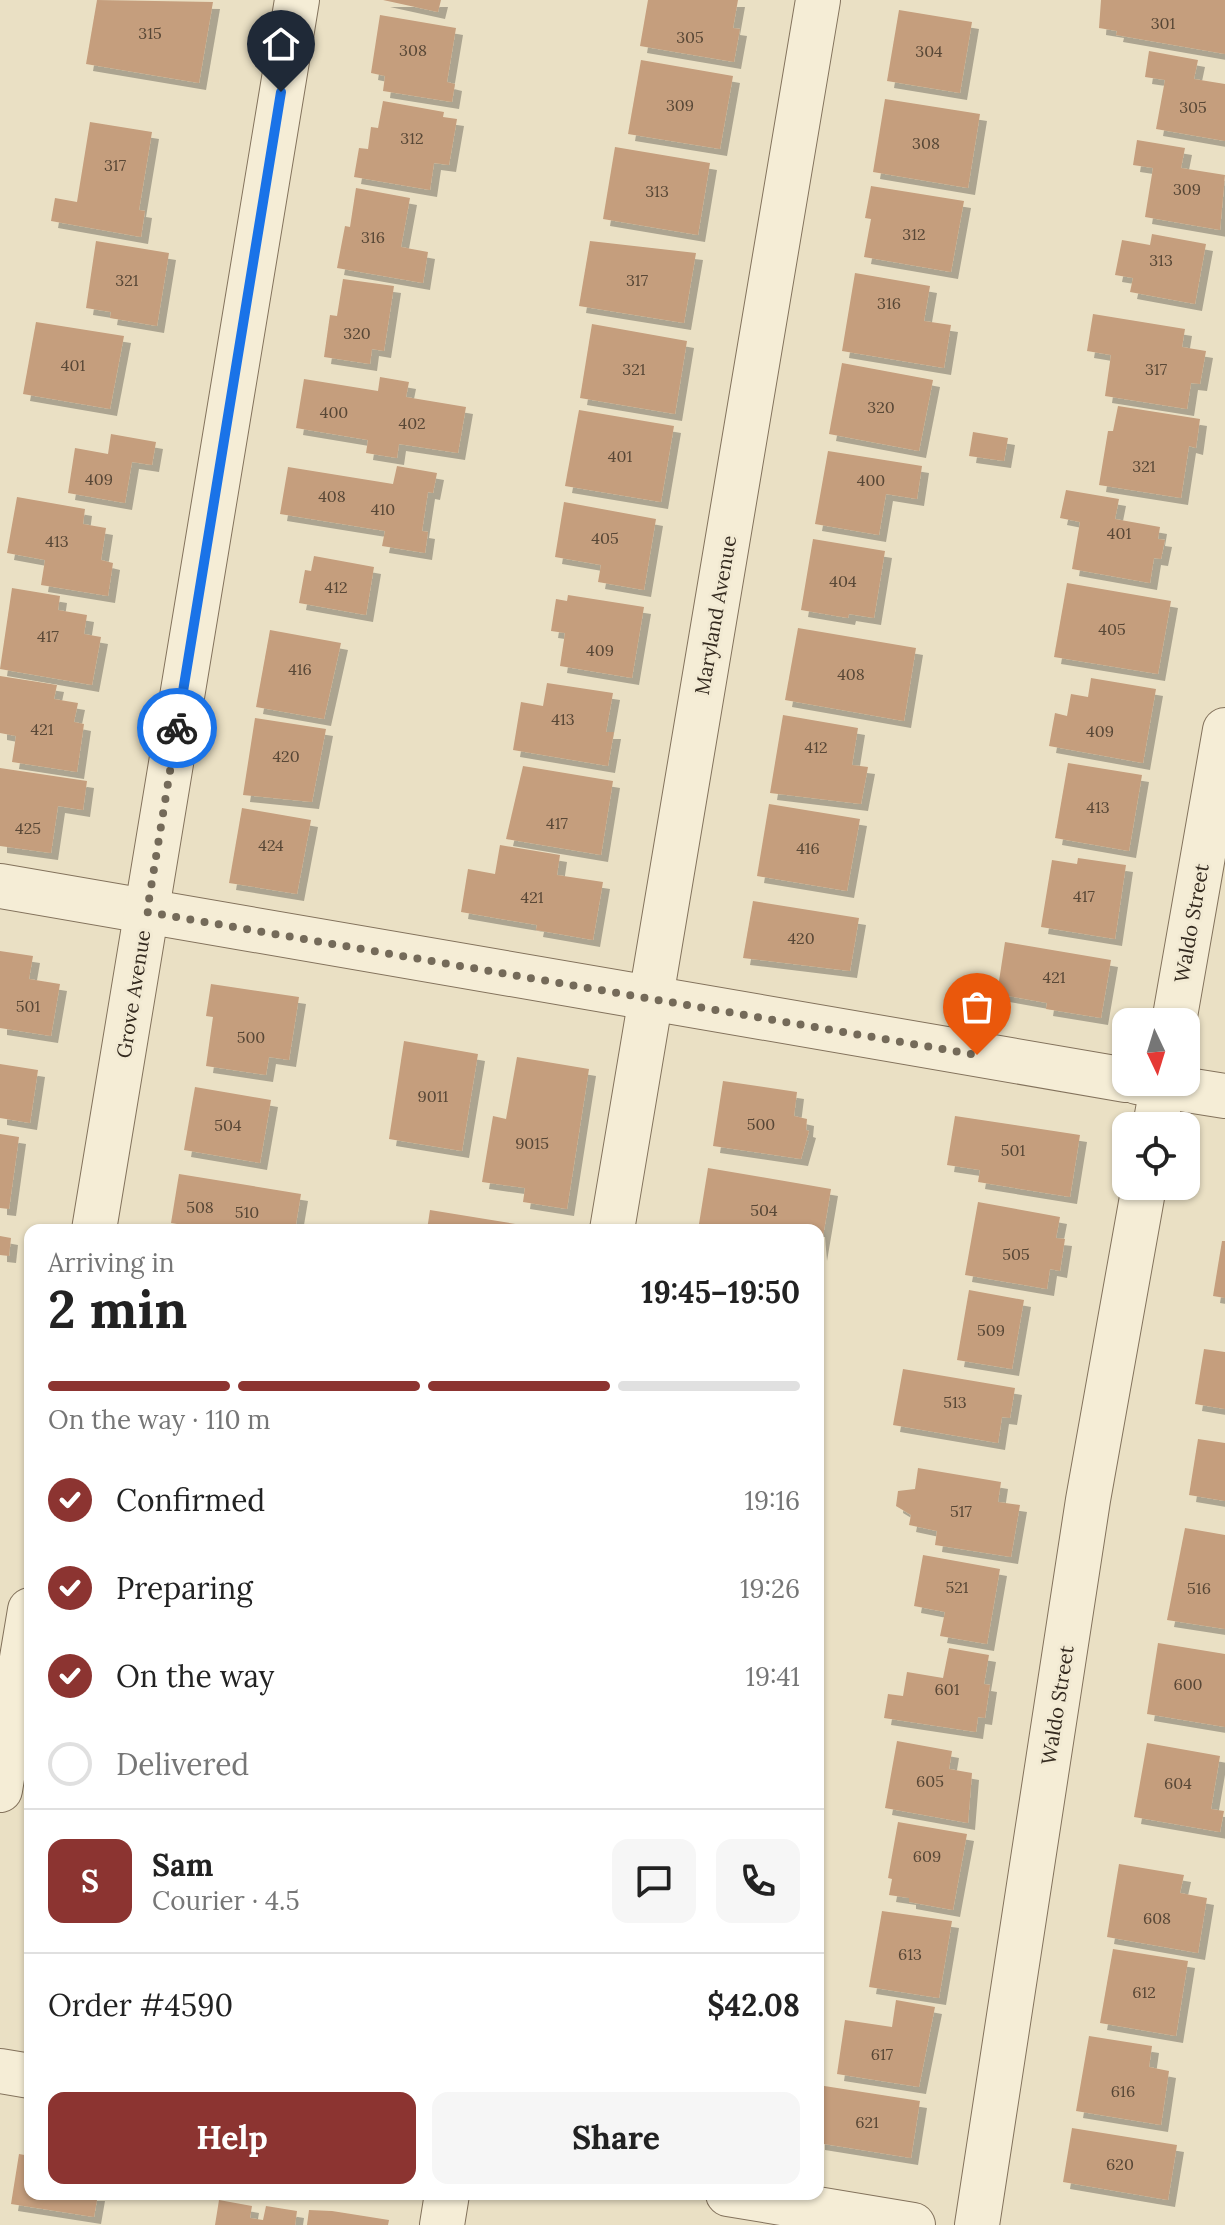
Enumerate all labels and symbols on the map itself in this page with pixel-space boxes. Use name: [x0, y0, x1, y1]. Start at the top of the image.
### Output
pin: [247, 10, 315, 92]
house number: 301: [1151, 13, 1176, 33]
house number: 315: [138, 23, 162, 43]
house number: 305: [676, 27, 704, 47]
house number: 308: [399, 40, 427, 60]
house number: 304: [915, 41, 943, 61]
house number: 309: [666, 95, 694, 115]
house number: 305: [1179, 97, 1207, 117]
house number: 312: [400, 128, 424, 148]
house number: 308: [912, 133, 940, 153]
house number: 317: [104, 155, 127, 175]
house number: 309: [1173, 179, 1201, 199]
house number: 313: [645, 181, 669, 201]
house number: 312: [902, 224, 926, 244]
house number: 316: [361, 227, 385, 247]
house number: 313: [1149, 250, 1173, 270]
house number: 321: [115, 270, 139, 290]
house number: 317: [626, 270, 649, 290]
house number: 316: [877, 293, 901, 313]
house number: 320: [343, 323, 371, 343]
house number: 401: [61, 355, 85, 375]
house number: 321: [622, 359, 646, 379]
house number: 317: [1145, 359, 1168, 379]
house number: 320: [867, 397, 895, 417]
house number: 400: [320, 402, 348, 422]
house number: 402: [398, 413, 426, 433]
house number: 401: [608, 446, 632, 466]
house number: 321: [1132, 456, 1156, 476]
house number: 409: [85, 469, 113, 489]
house number: 400: [857, 470, 885, 490]
house number: 408: [318, 486, 346, 506]
house number: 410: [371, 499, 395, 519]
house number: 401: [1107, 523, 1131, 543]
house number: 405: [591, 528, 619, 548]
house number: 413: [45, 531, 69, 551]
street label: Maryland Avenue: [689, 533, 741, 697]
house number: 404: [829, 571, 857, 591]
house number: 412: [324, 577, 348, 597]
house number: 405: [1098, 619, 1126, 639]
house number: 417: [37, 626, 60, 646]
house number: 409: [586, 640, 614, 660]
house number: 416: [288, 659, 312, 679]
house number: 408: [837, 664, 865, 684]
courier: [137, 688, 217, 768]
house number: 413: [551, 709, 575, 729]
house number: 421: [30, 719, 54, 739]
house number: 409: [1086, 721, 1114, 741]
house number: 412: [804, 737, 828, 757]
house number: 420: [272, 746, 300, 766]
house number: 413: [1086, 797, 1110, 817]
house number: 417: [546, 813, 569, 833]
house number: 425: [15, 818, 41, 838]
house number: 424: [258, 835, 284, 855]
house number: 416: [796, 838, 820, 858]
street label: Waldo Street: [1168, 861, 1214, 985]
house number: 417: [1073, 886, 1096, 906]
house number: 421: [520, 887, 544, 907]
street label: Grove Avenue: [111, 928, 155, 1060]
house number: 420: [787, 928, 815, 948]
house number: 421: [1042, 967, 1066, 987]
pin: [943, 973, 1011, 1055]
house number: 501: [16, 996, 40, 1016]
north arrow: [1112, 1008, 1200, 1096]
house number: 500: [237, 1027, 265, 1047]
house number: 9011: [418, 1086, 449, 1106]
house number: 500: [747, 1114, 775, 1134]
house number: 504: [214, 1115, 242, 1135]
house number: 9015: [515, 1133, 549, 1153]
house number: 501: [1001, 1140, 1025, 1160]
house number: 508: [186, 1197, 214, 1217]
house number: 504: [750, 1200, 778, 1220]
house number: 510: [235, 1202, 259, 1222]
house number: 505: [1002, 1244, 1030, 1264]
house number: 509: [977, 1320, 1005, 1340]
house number: 513: [943, 1392, 967, 1412]
house number: 517: [950, 1501, 973, 1521]
house number: 521: [945, 1577, 969, 1597]
house number: 516: [1187, 1578, 1211, 1598]
street label: Waldo Street: [1035, 1643, 1079, 1766]
house number: 600: [1173, 1674, 1203, 1694]
house number: 601: [934, 1679, 960, 1699]
house number: 605: [916, 1771, 944, 1791]
house number: 604: [1164, 1773, 1192, 1793]
house number: 609: [913, 1846, 941, 1866]
house number: 608: [1143, 1908, 1171, 1928]
house number: 613: [898, 1944, 922, 1964]
house number: 612: [1132, 1982, 1156, 2002]
house number: 617: [871, 2044, 894, 2064]
house number: 616: [1111, 2081, 1135, 2101]
house number: 621: [855, 2112, 879, 2132]
house number: 620: [1106, 2154, 1134, 2174]

